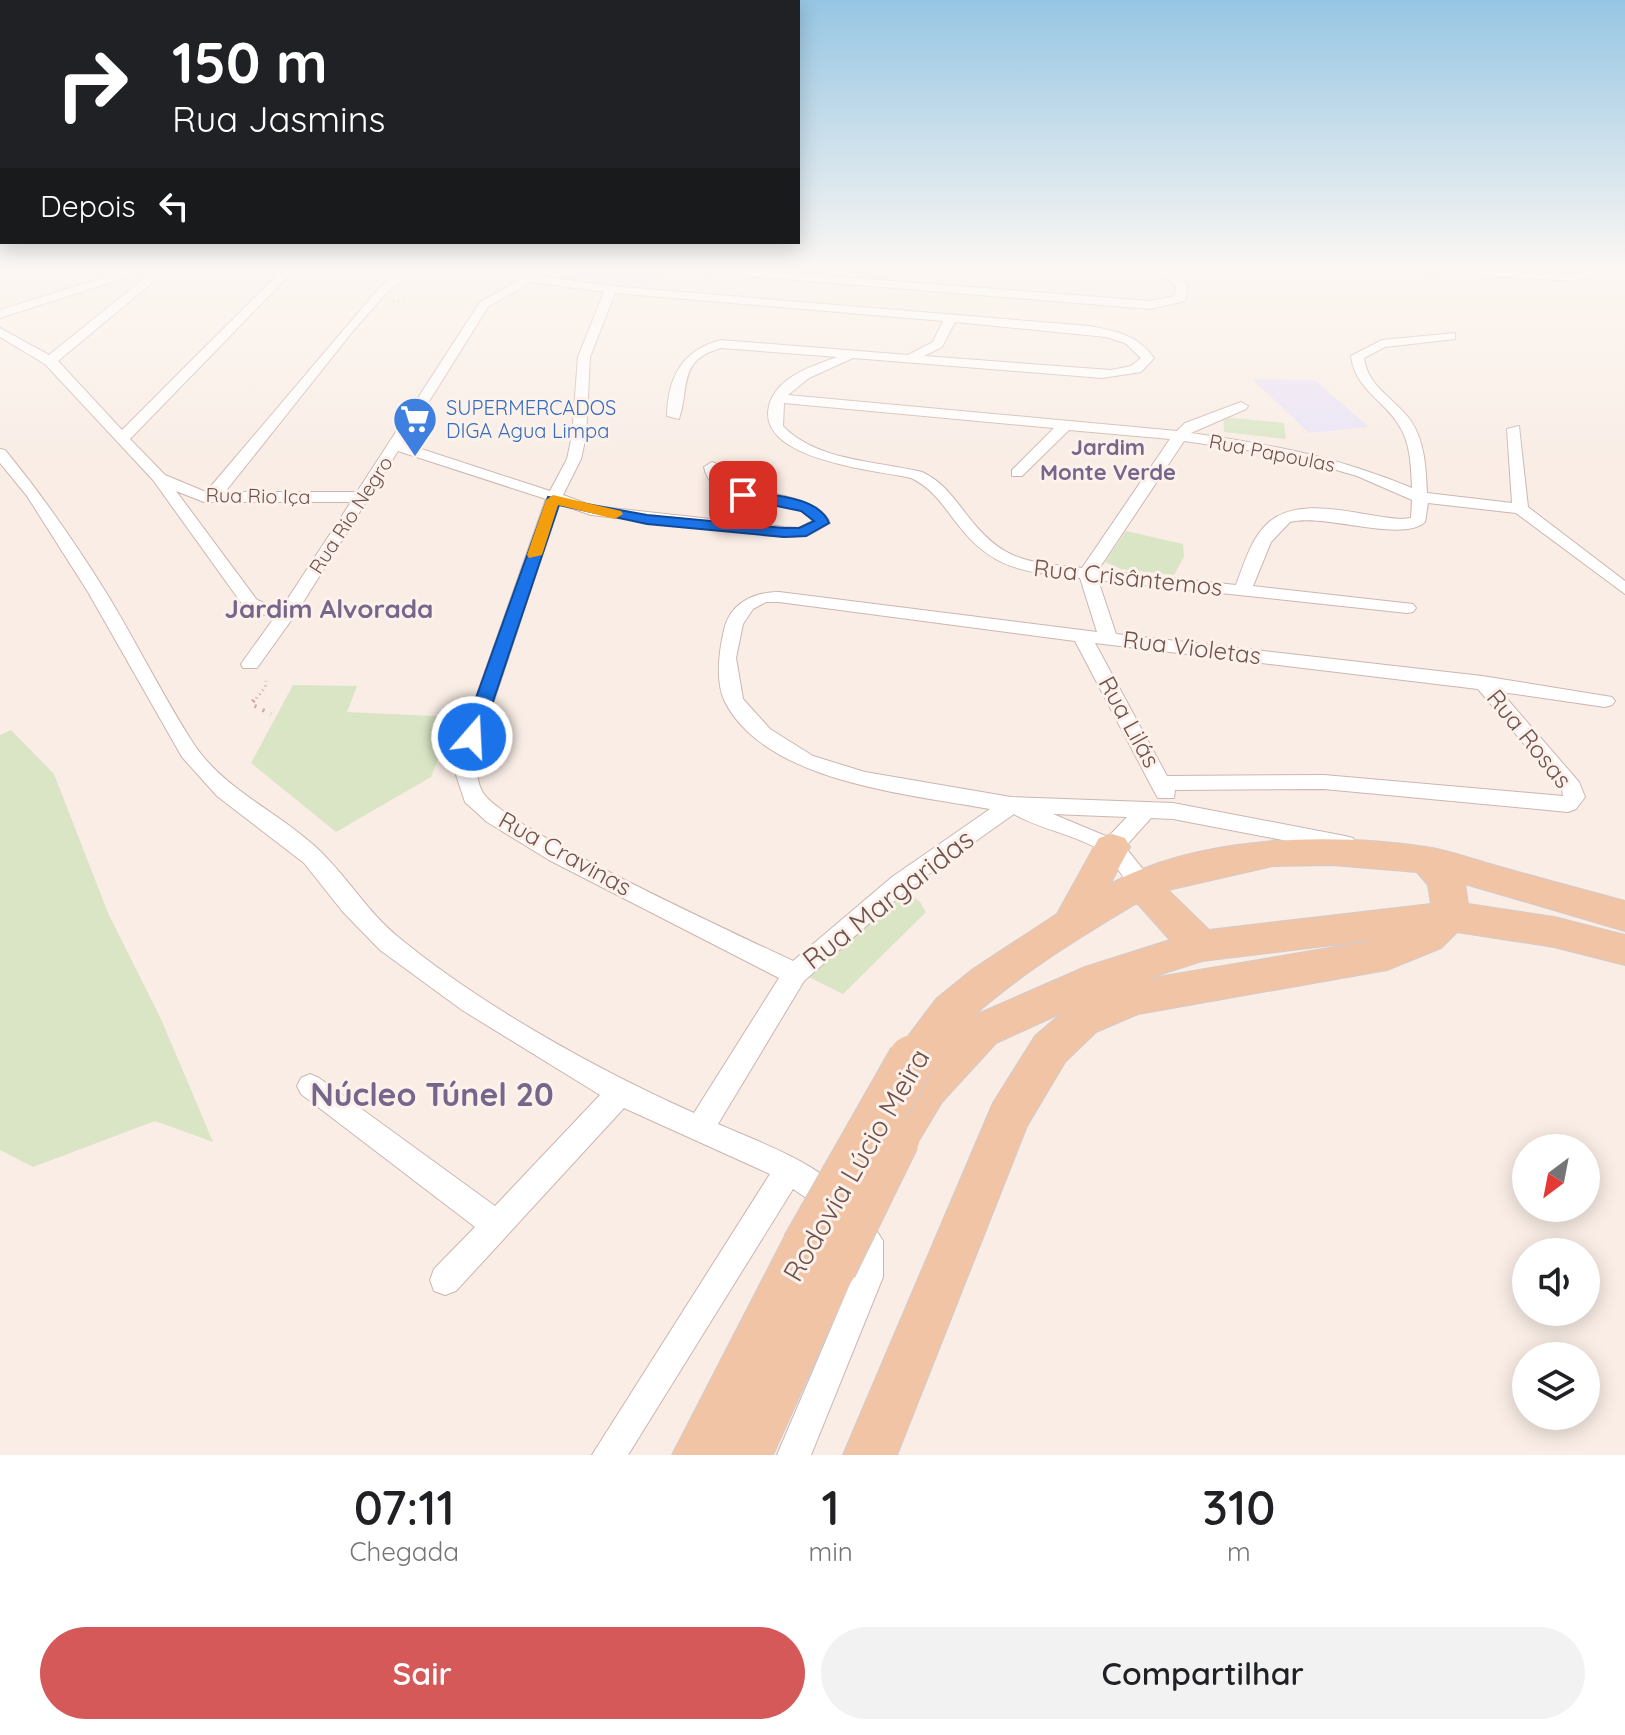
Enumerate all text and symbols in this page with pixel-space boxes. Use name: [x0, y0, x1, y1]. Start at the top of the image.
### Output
text: 150 m: [172, 27, 328, 97]
icon: right: [40, 32, 144, 136]
text: Rua Jasmins: [172, 96, 385, 141]
icon: left: [152, 184, 196, 228]
text: Depois: [40, 187, 136, 225]
supermarket icon: SUPERMERCADOS DIGA Agua Limpa: [391, 395, 439, 458]
place label: SUPERMERCADOS DIGA Agua Limpa: [446, 395, 616, 443]
street label: Rua Papoulas: [1207, 428, 1337, 477]
district label: Jardim Monte Verde: [1040, 433, 1176, 486]
street label: Rua Rio Negro: [303, 451, 398, 578]
pin: [709, 461, 777, 529]
icon: arrive: [721, 473, 765, 517]
street label: Rua Rio Iça: [205, 482, 311, 509]
street label: Rua Crisântemos: [1032, 552, 1224, 602]
district label: Jardim Alvorada: [225, 592, 433, 625]
street label: Rua Violetas: [1121, 624, 1263, 670]
street label: Rua Lilás: [1093, 671, 1167, 772]
street label: Rua Rosas: [1481, 683, 1579, 794]
position arrow: [430, 695, 514, 779]
street label: Rua Cravinas: [494, 804, 637, 902]
street label: Rua Margaridas: [795, 821, 980, 976]
street label: Rodovia Lúcio Meira: [775, 1042, 936, 1287]
district label: Núcleo Túnel 20: [310, 1074, 554, 1114]
north arrow: [1512, 1134, 1600, 1222]
map controls: [1512, 1134, 1600, 1430]
button: sound: [1512, 1238, 1600, 1326]
button: layers: [1512, 1342, 1600, 1430]
text: 07:11: [354, 1477, 455, 1537]
text: 1: [822, 1477, 840, 1537]
text: 310: [1202, 1477, 1276, 1537]
text: Chegada: [349, 1535, 459, 1568]
text: min: [809, 1535, 853, 1568]
text: m: [1227, 1535, 1251, 1568]
button: Sair: [40, 1627, 805, 1719]
button: Compartilhar: [821, 1627, 1585, 1719]

